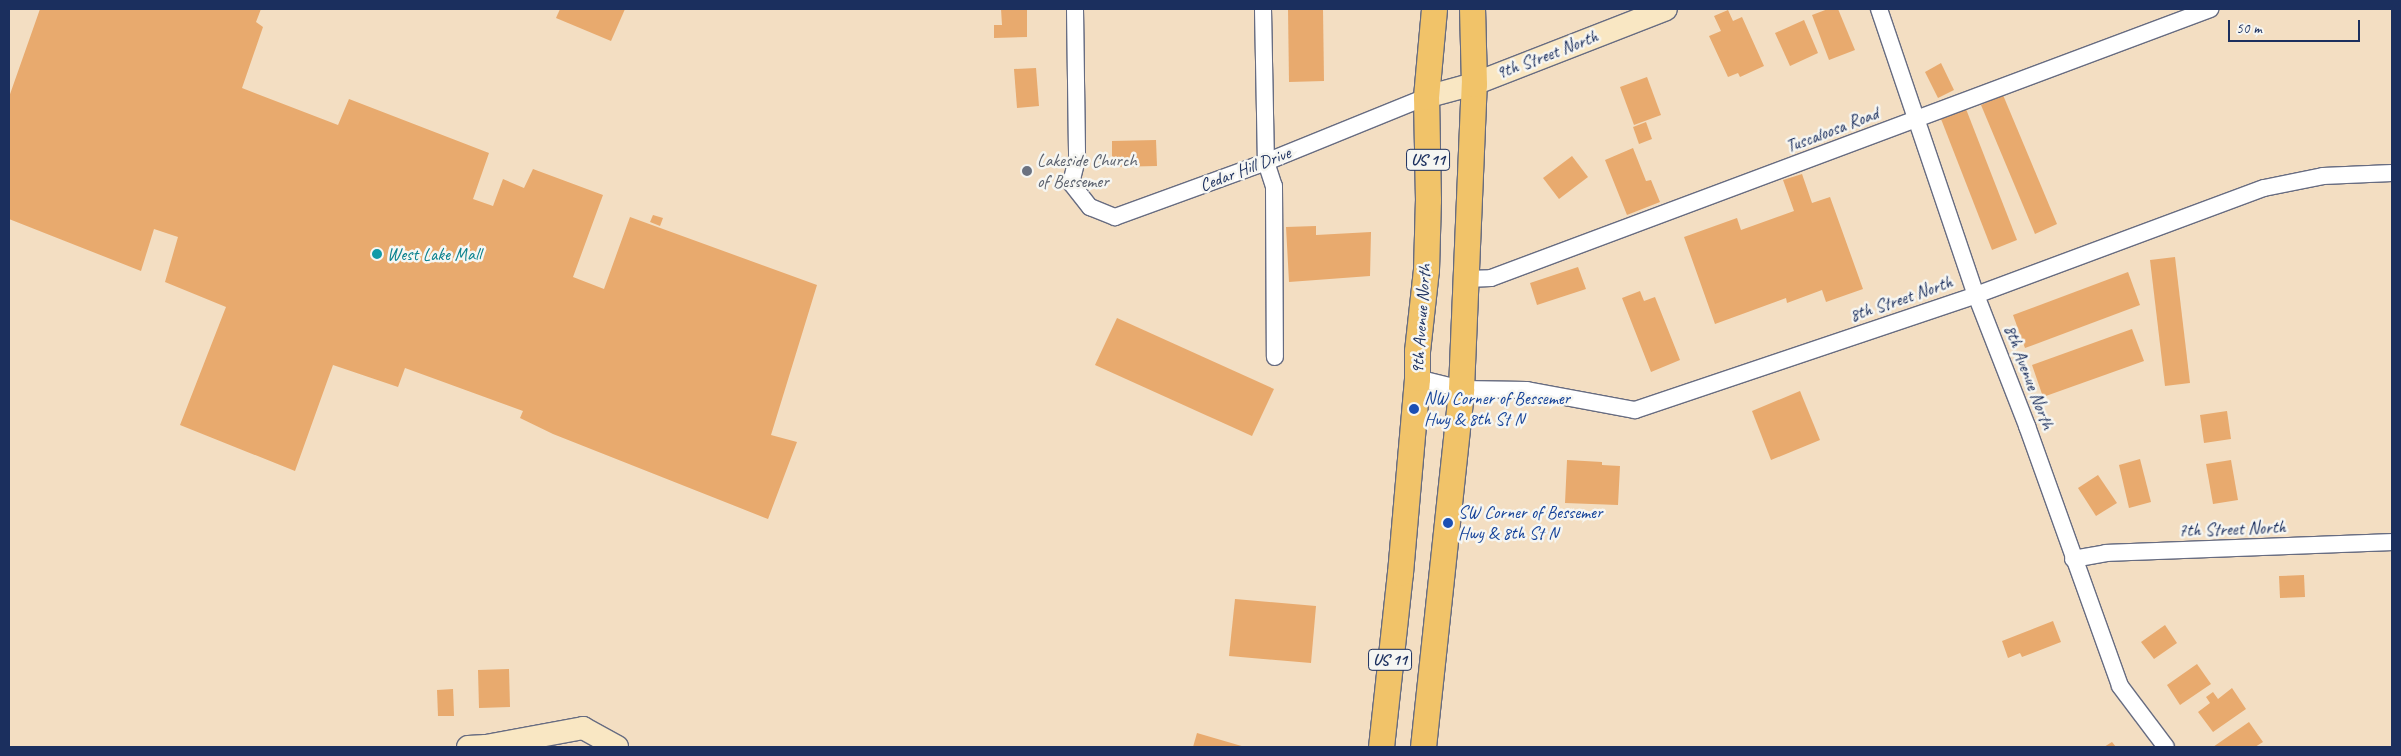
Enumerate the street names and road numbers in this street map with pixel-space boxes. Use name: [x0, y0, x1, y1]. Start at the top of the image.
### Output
street label: 9th Street North: [1493, 26, 1601, 84]
street label: Tuscaloosa Road: [1783, 103, 1881, 157]
street label: Cedar Hill Drive: [1196, 142, 1294, 196]
road number: US 11: [1406, 146, 1450, 174]
street label: 9th Avenue North: [1406, 263, 1436, 375]
street label: 8th Street North: [1846, 271, 1956, 327]
street label: 8th Avenue North: [1999, 322, 2059, 432]
street label: 7th Street North: [2178, 516, 2286, 542]
road number: US 11: [1368, 646, 1412, 674]

